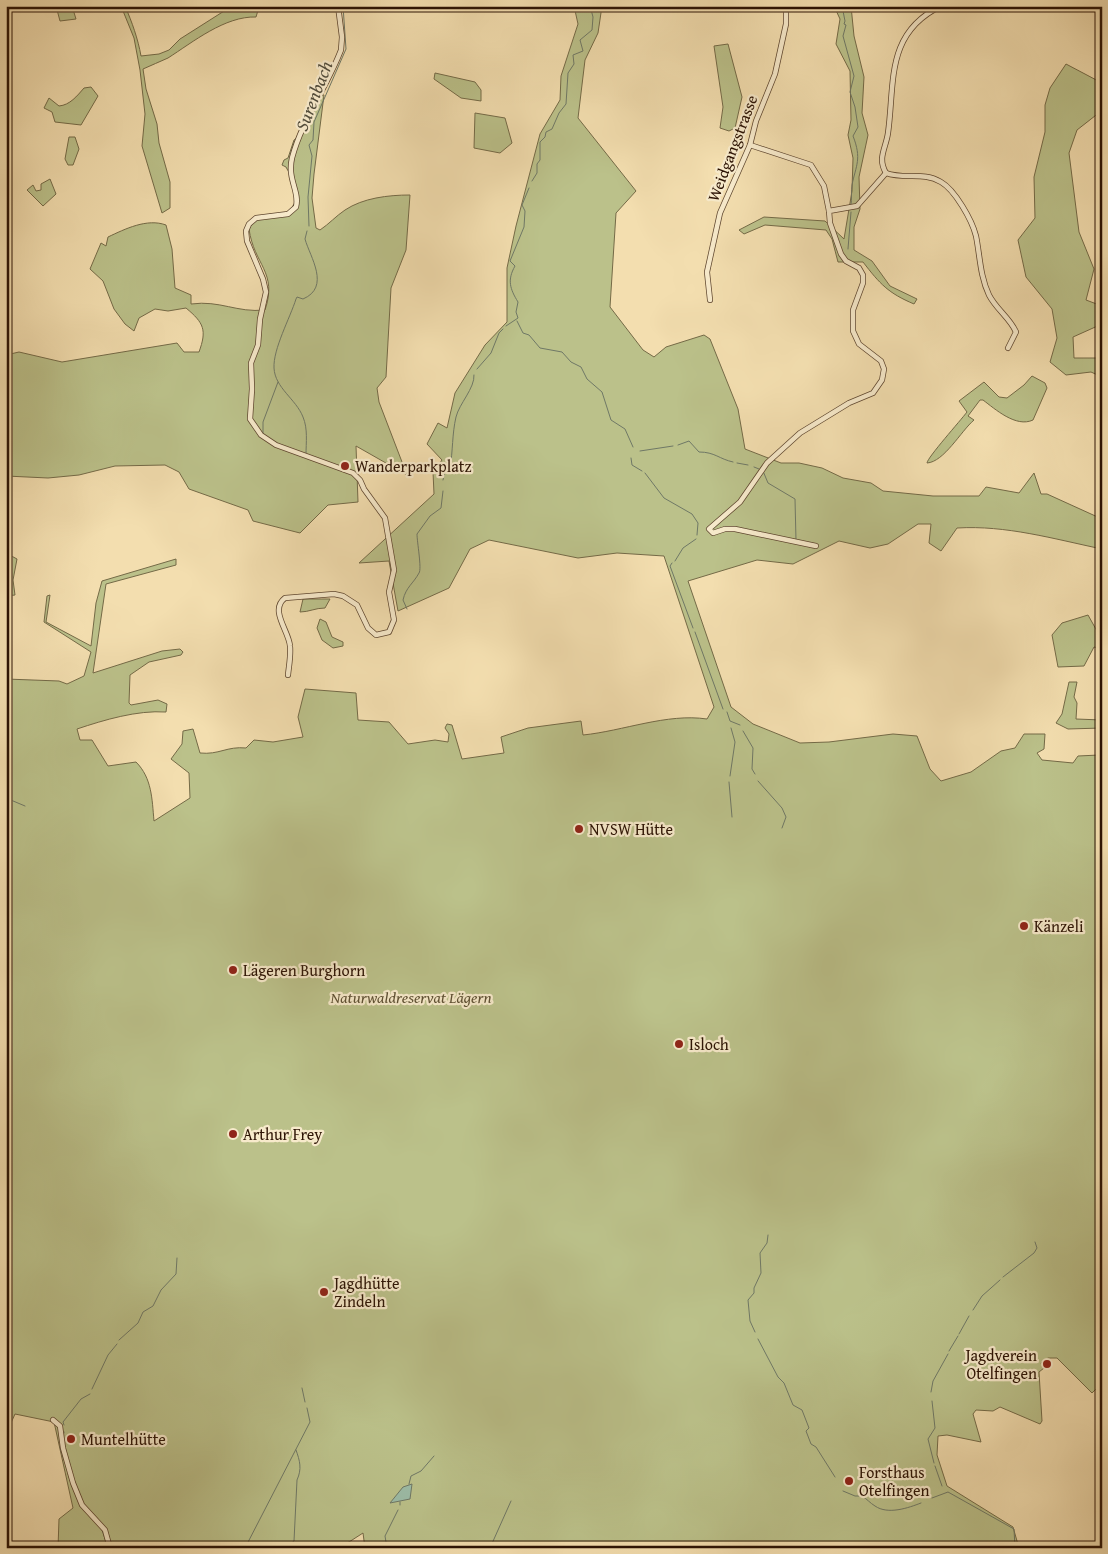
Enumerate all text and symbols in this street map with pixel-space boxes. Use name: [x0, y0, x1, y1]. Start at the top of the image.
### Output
water label: Surenbach: [288, 57, 339, 135]
street label: Weidgangstrasse: [701, 91, 763, 205]
place label: Wanderparkplatz: [355, 454, 471, 478]
marker: Wanderparkplatz: [339, 460, 351, 472]
place label: NVSW Hütte: [589, 817, 673, 841]
marker: NVSW Hütte: [573, 823, 585, 835]
place label: Känzeli: [1034, 914, 1084, 938]
marker: Känzeli: [1018, 920, 1030, 932]
place label: Lägeren Burghorn: [243, 958, 365, 982]
marker: Lägeren Burghorn: [227, 964, 239, 976]
park label: Naturwaldreservat Lägern: [329, 985, 492, 1009]
place label: Isloch: [689, 1032, 729, 1056]
marker: Isloch: [673, 1038, 685, 1050]
place label: Arthur Frey: [243, 1122, 322, 1146]
marker: Arthur Frey: [227, 1128, 239, 1140]
place label: Jagdhütte Zindeln: [332, 1271, 400, 1313]
marker: Jagdhütte Zindeln: [318, 1286, 330, 1298]
place label: Jagdverein Otelfingen: [963, 1343, 1037, 1385]
marker: Jagdverein Otelfingen: [1041, 1358, 1053, 1370]
place label: Muntelhütte: [81, 1427, 166, 1451]
marker: Muntelhütte: [65, 1433, 77, 1445]
place label: Forsthaus Otelfingen: [859, 1460, 929, 1502]
marker: Forsthaus Otelfingen: [843, 1475, 855, 1487]

